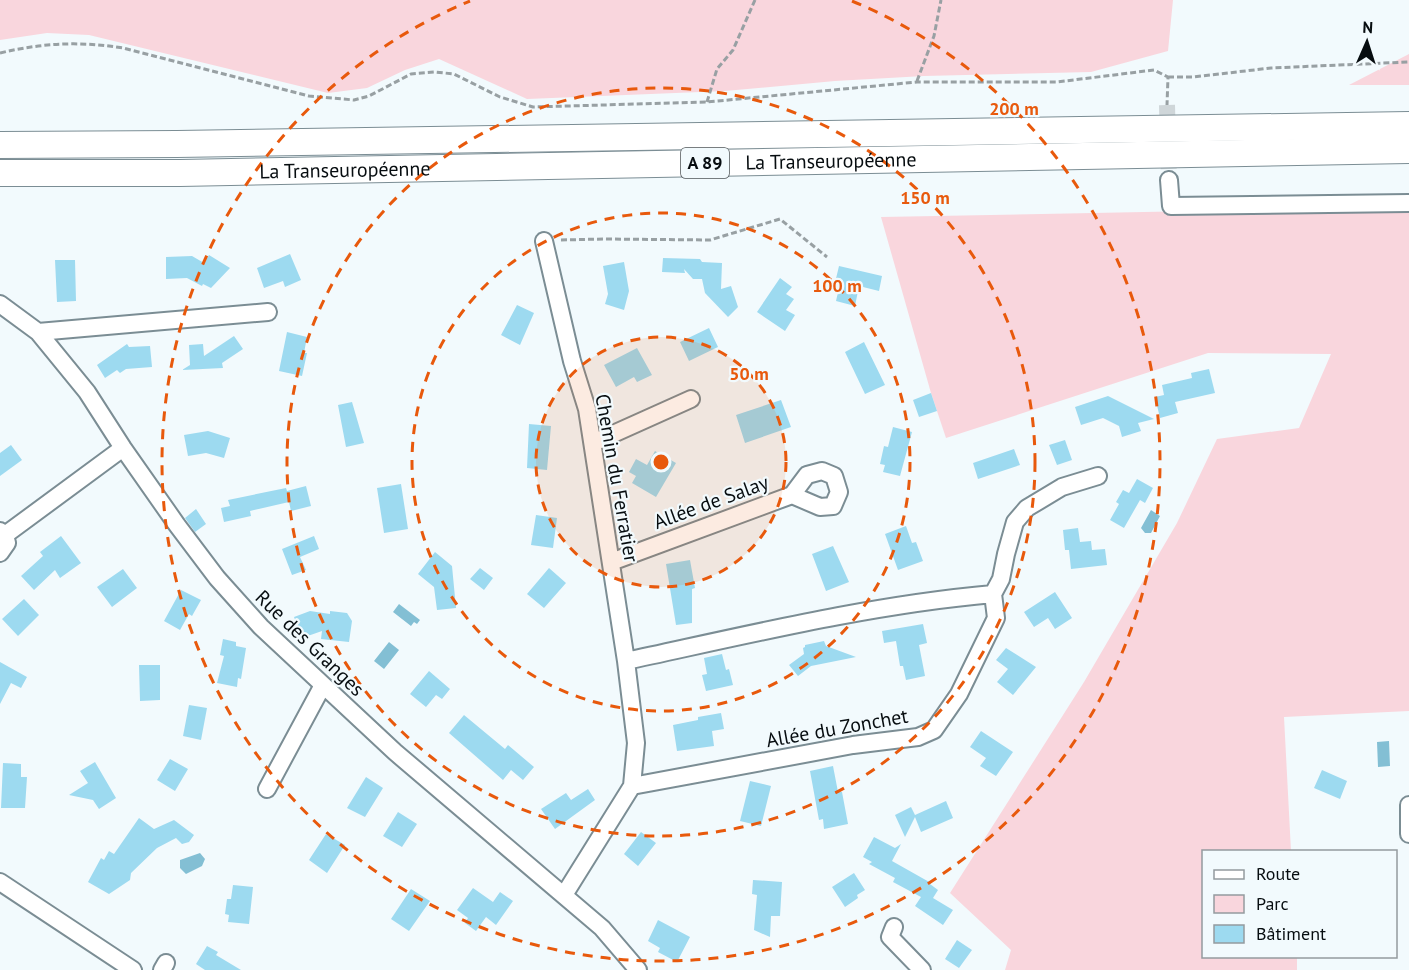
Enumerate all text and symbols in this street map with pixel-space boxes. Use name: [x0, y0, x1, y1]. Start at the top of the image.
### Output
north arrow: [1337, 12, 1397, 72]
text: N: [1362, 17, 1374, 37]
text: 200 m: [989, 97, 1039, 120]
street label: La Transeuropéenne: [745, 146, 917, 175]
road number: A 89: [681, 148, 729, 178]
street label: La Transeuropéenne: [259, 155, 431, 185]
text: 150 m: [900, 186, 950, 209]
text: 100 m: [812, 274, 862, 297]
text: 50 m: [729, 362, 769, 385]
street label: Chemin du Ferratier: [589, 392, 645, 564]
centre of rings: [651, 452, 671, 472]
street label: Allée de Salay: [650, 469, 773, 535]
street label: Rue des Granges: [250, 584, 370, 702]
street label: Allée du Zonchet: [764, 703, 910, 753]
legend: [1202, 850, 1397, 958]
text: Route: [1256, 862, 1300, 885]
text: Parc: [1256, 892, 1289, 915]
text: Bâtiment: [1256, 922, 1326, 945]

